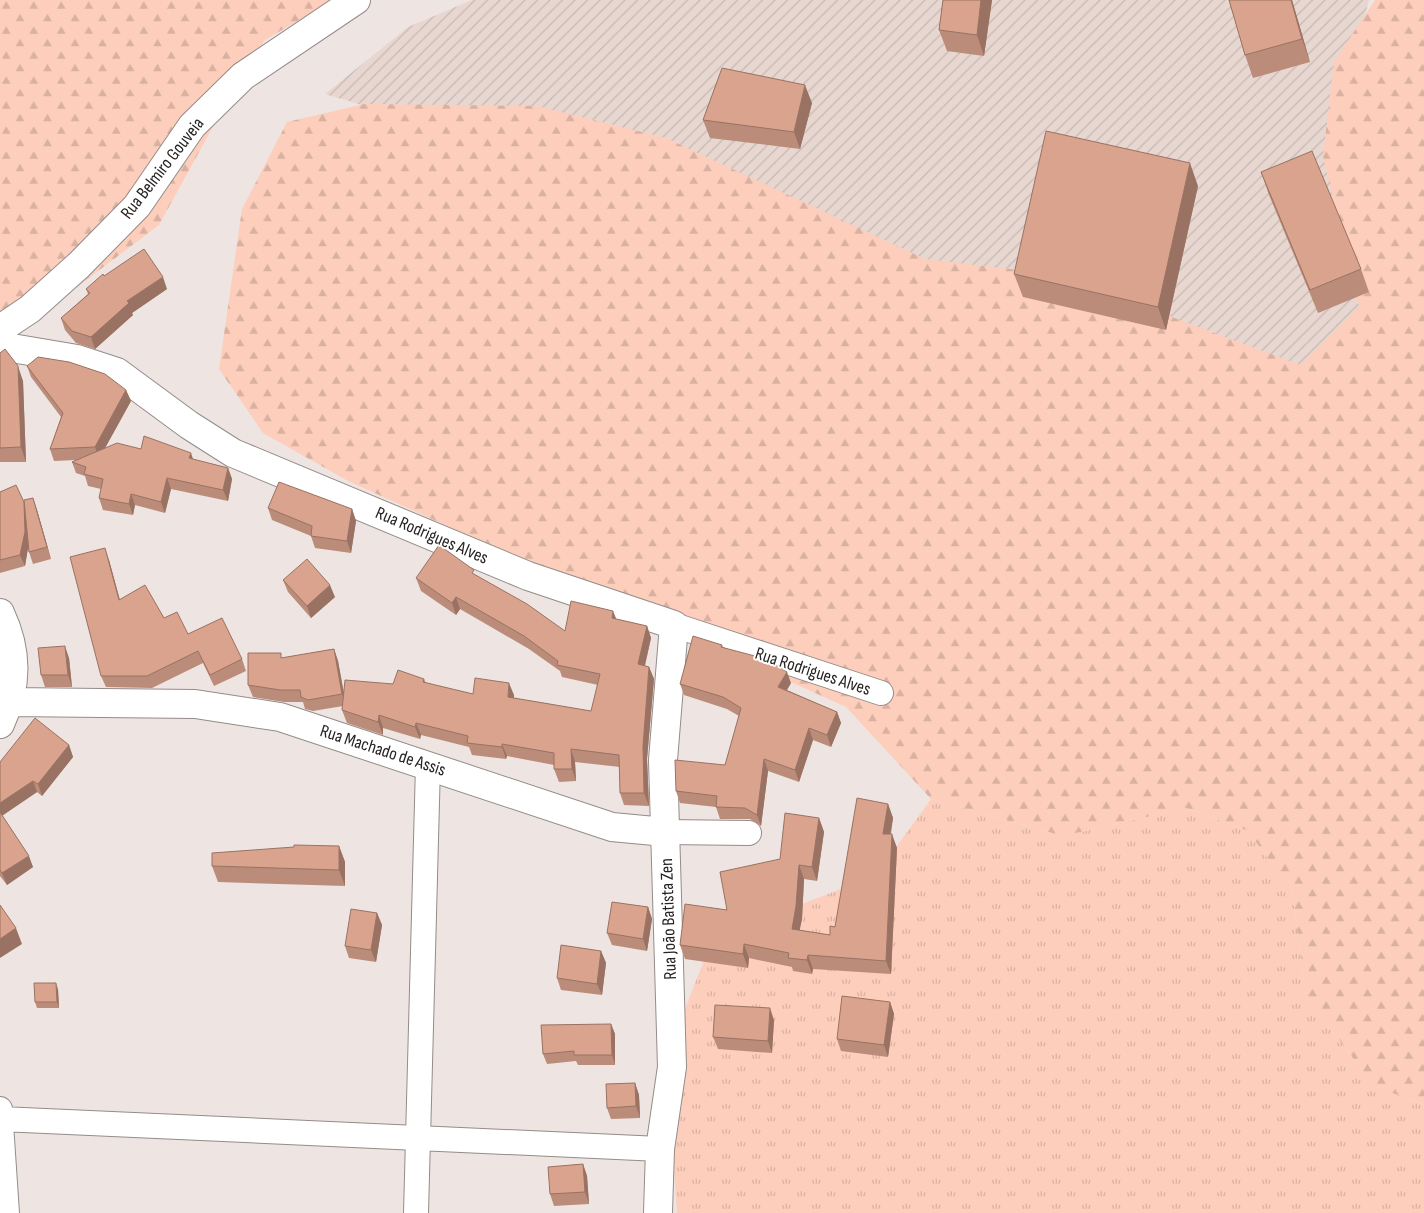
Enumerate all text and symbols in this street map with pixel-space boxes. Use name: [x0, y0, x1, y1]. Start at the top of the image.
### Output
street label: Rua Belmiro Gouveia: [116, 113, 208, 223]
street label: Rua Rodrigues Alves: [372, 502, 491, 569]
street label: Rua Rodrigues Alves: [752, 643, 873, 700]
street label: Rua Machado de Assis: [317, 720, 448, 781]
street label: Rua João Batista Zen: [656, 858, 681, 980]

